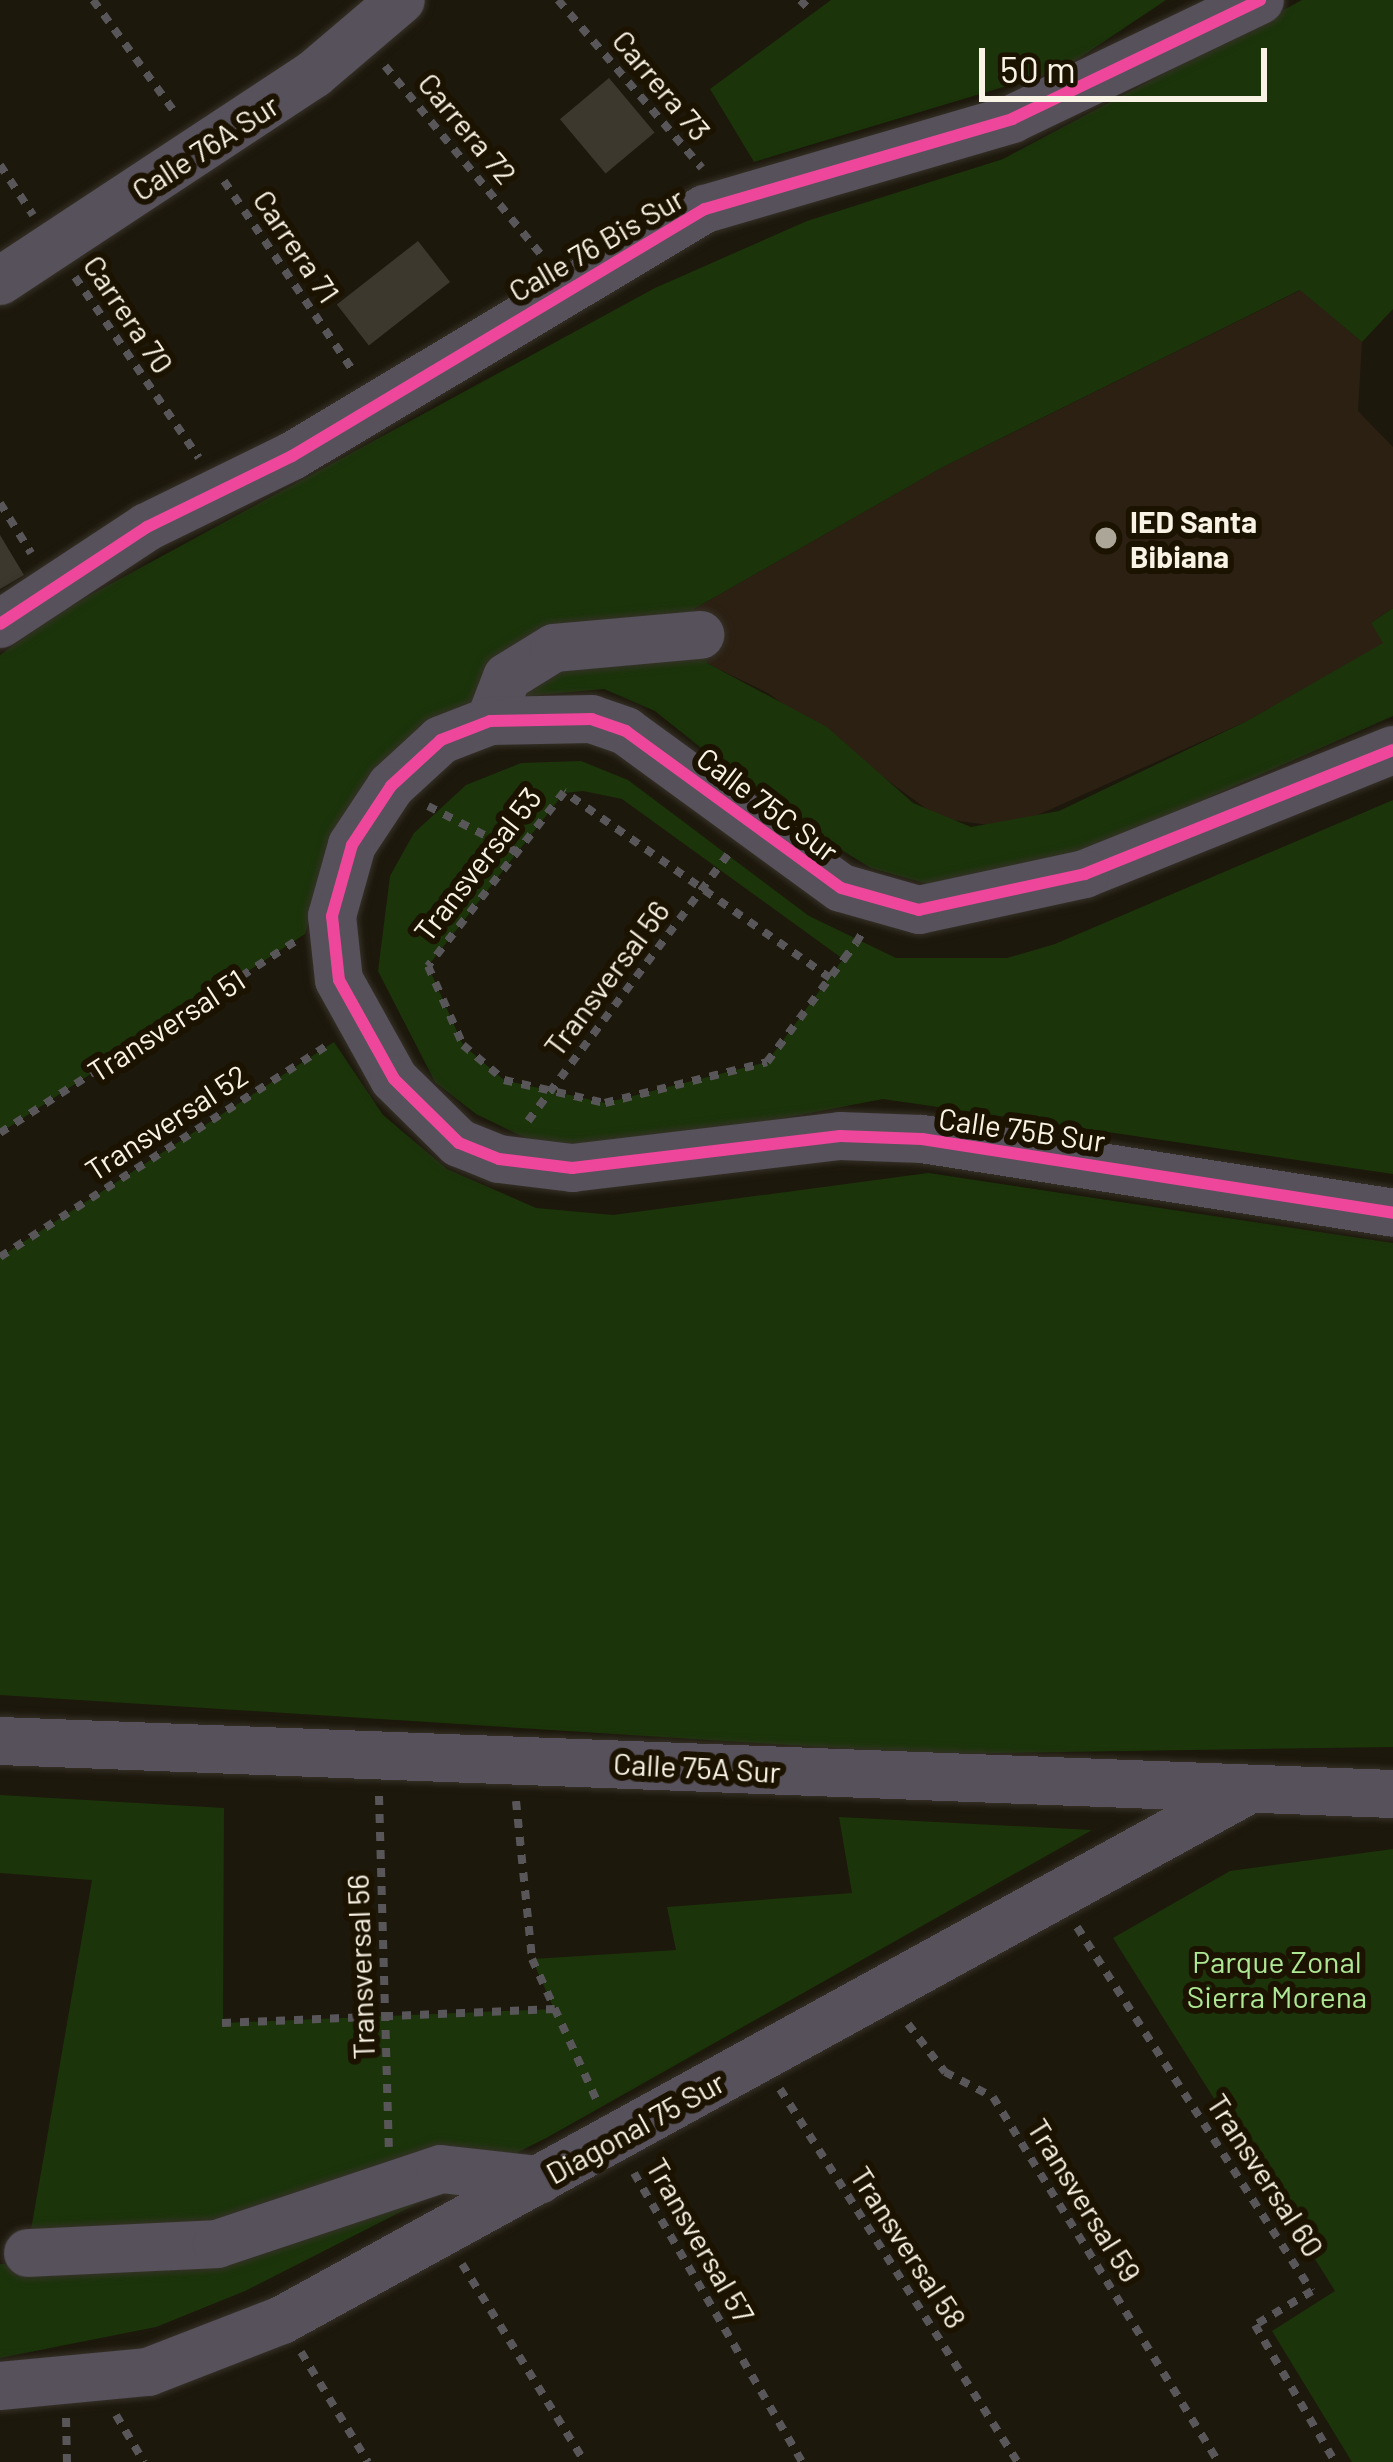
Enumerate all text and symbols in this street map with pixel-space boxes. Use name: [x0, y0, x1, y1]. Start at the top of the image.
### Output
street label: Carrera 73: [606, 23, 718, 147]
scale bar: [985, 24, 1273, 98]
text: 50 m: [1000, 47, 1076, 90]
street label: Carrera 72: [411, 65, 525, 191]
street label: Calle 76A Sur: [125, 86, 285, 208]
street label: Calle 76 Bis Sur: [502, 179, 690, 309]
street label: Carrera 71: [246, 183, 348, 309]
street label: Carrera 70: [77, 248, 181, 380]
place label: IED Santa Bibiana: [1130, 503, 1257, 574]
marker: IED Santa Bibiana: [1093, 525, 1119, 551]
street label: Calle 75C Sur: [690, 739, 846, 869]
street label: Transversal 53: [406, 780, 548, 948]
street label: Transversal 56: [536, 893, 676, 1063]
street label: Transversal 51: [81, 961, 251, 1089]
street label: Transversal 52: [78, 1056, 254, 1188]
street label: Calle 75B Sur: [936, 1099, 1108, 1159]
street label: Calle 75A Sur: [612, 1745, 782, 1789]
street label: Transversal 56: [339, 1874, 381, 2060]
park label: Parque Zonal Sierra Morena: [1187, 1943, 1367, 2014]
street label: Diagonal 75 Sur: [539, 2063, 731, 2191]
street label: Transversal 60: [1200, 2087, 1332, 2263]
street label: Transversal 59: [1021, 2112, 1149, 2288]
street label: Transversal 57: [639, 2151, 763, 2329]
street label: Transversal 58: [843, 2159, 975, 2335]

